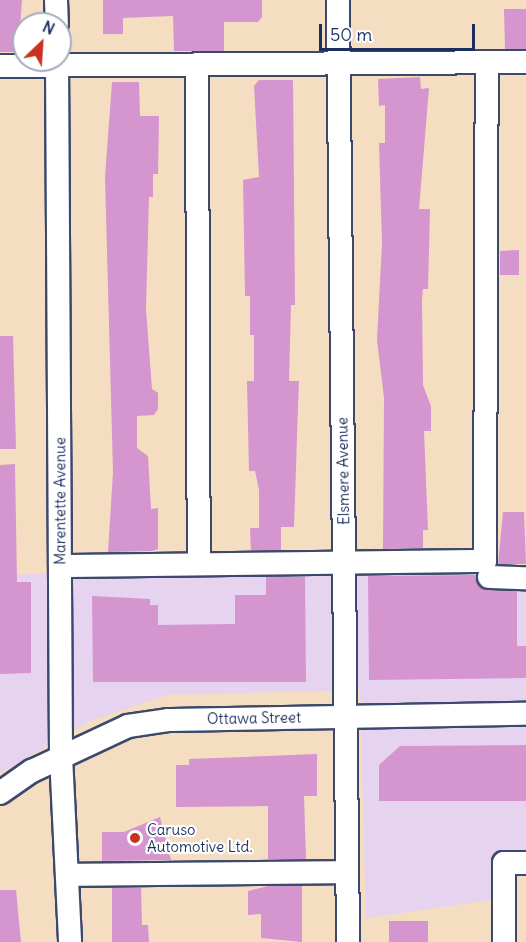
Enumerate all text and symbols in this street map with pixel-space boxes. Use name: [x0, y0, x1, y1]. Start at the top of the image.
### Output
north arrow: [12, 12, 72, 72]
scale bar: [322, 12, 478, 50]
text: N: [40, 16, 58, 39]
text: 50 m: [330, 23, 372, 46]
street label: Elsmere Avenue: [333, 417, 353, 525]
street label: Marentette Avenue: [51, 437, 69, 565]
street label: Ottawa Street: [207, 708, 301, 728]
place label: Caruso Automotive Ltd.: [147, 820, 252, 855]
marker: Caruso Automotive Ltd.: [128, 831, 142, 845]

